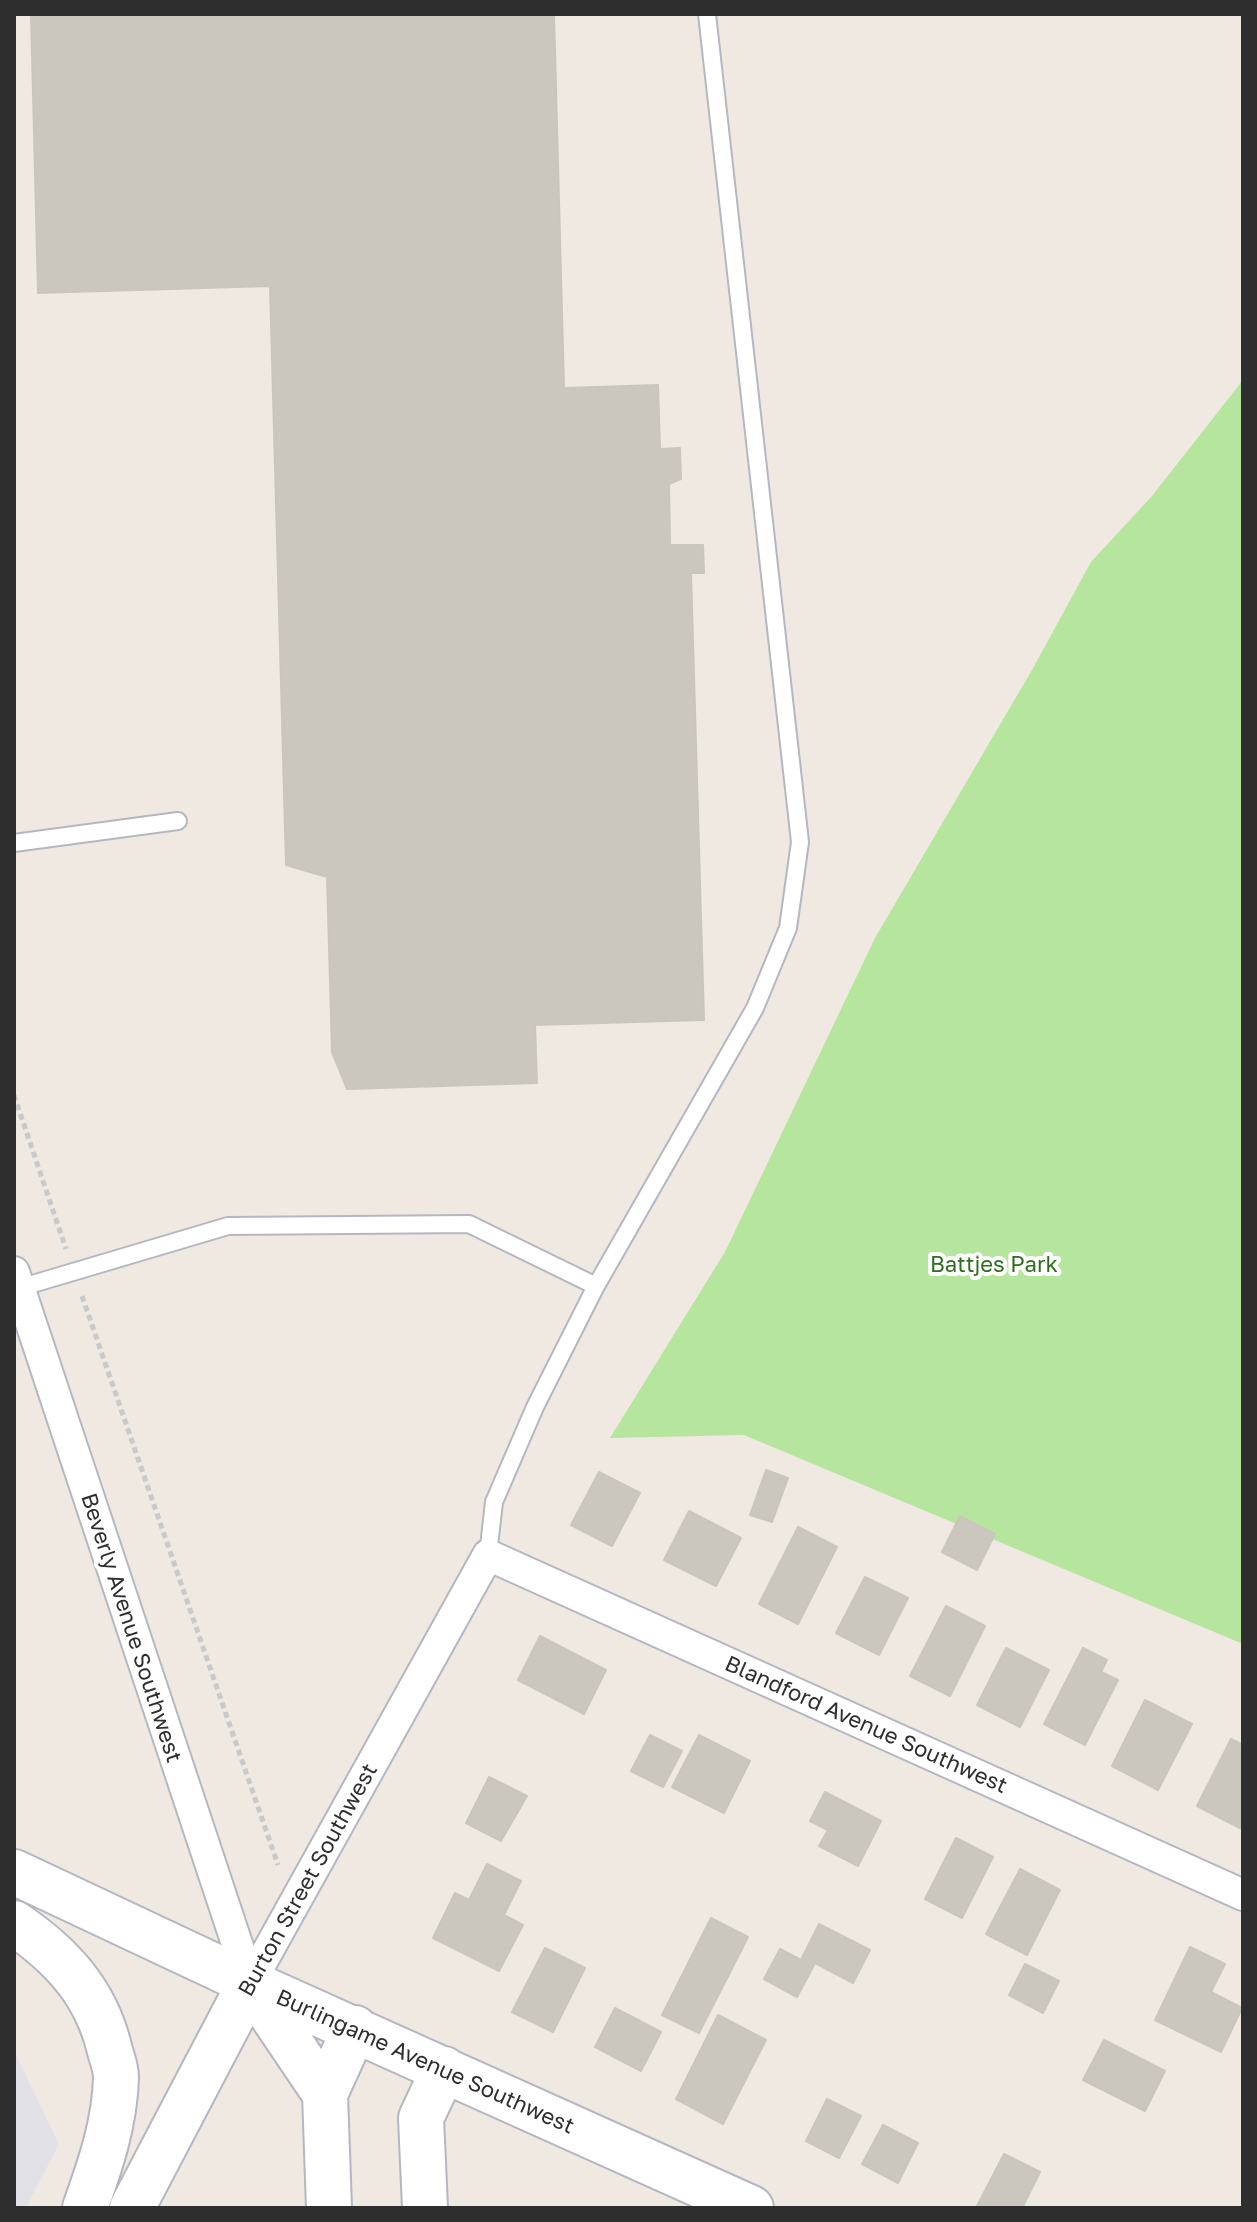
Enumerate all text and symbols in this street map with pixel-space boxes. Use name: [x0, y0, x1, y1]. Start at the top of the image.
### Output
park label: Battjes Park: [930, 1252, 1058, 1278]
street label: Beverly Avenue Southwest: [75, 1490, 187, 1766]
street label: Blandford Avenue Southwest: [721, 1651, 1011, 1799]
street label: Burton Street Southwest: [233, 1759, 383, 2001]
street label: Burlingame Avenue Southwest: [272, 1984, 578, 2140]

